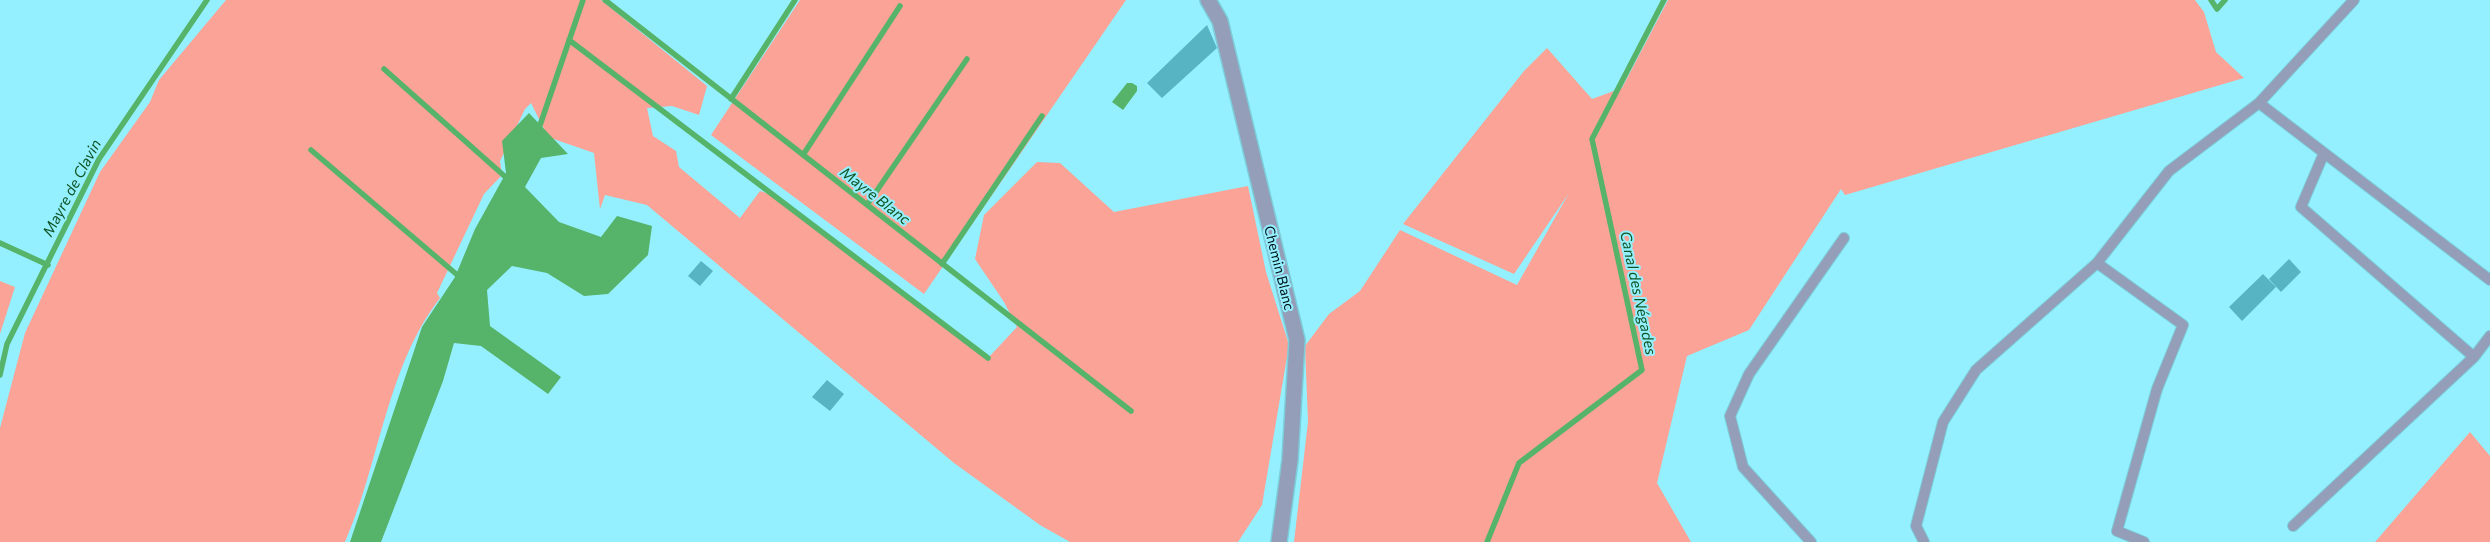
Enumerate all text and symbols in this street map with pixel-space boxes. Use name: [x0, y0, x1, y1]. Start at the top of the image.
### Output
water label: Mayre de Clavin: [39, 136, 105, 240]
water label: Mayre Blanc: [837, 163, 913, 229]
street label: Chemin Blanc: [1260, 224, 1298, 312]
water label: Canal des Négades: [1616, 230, 1660, 356]

